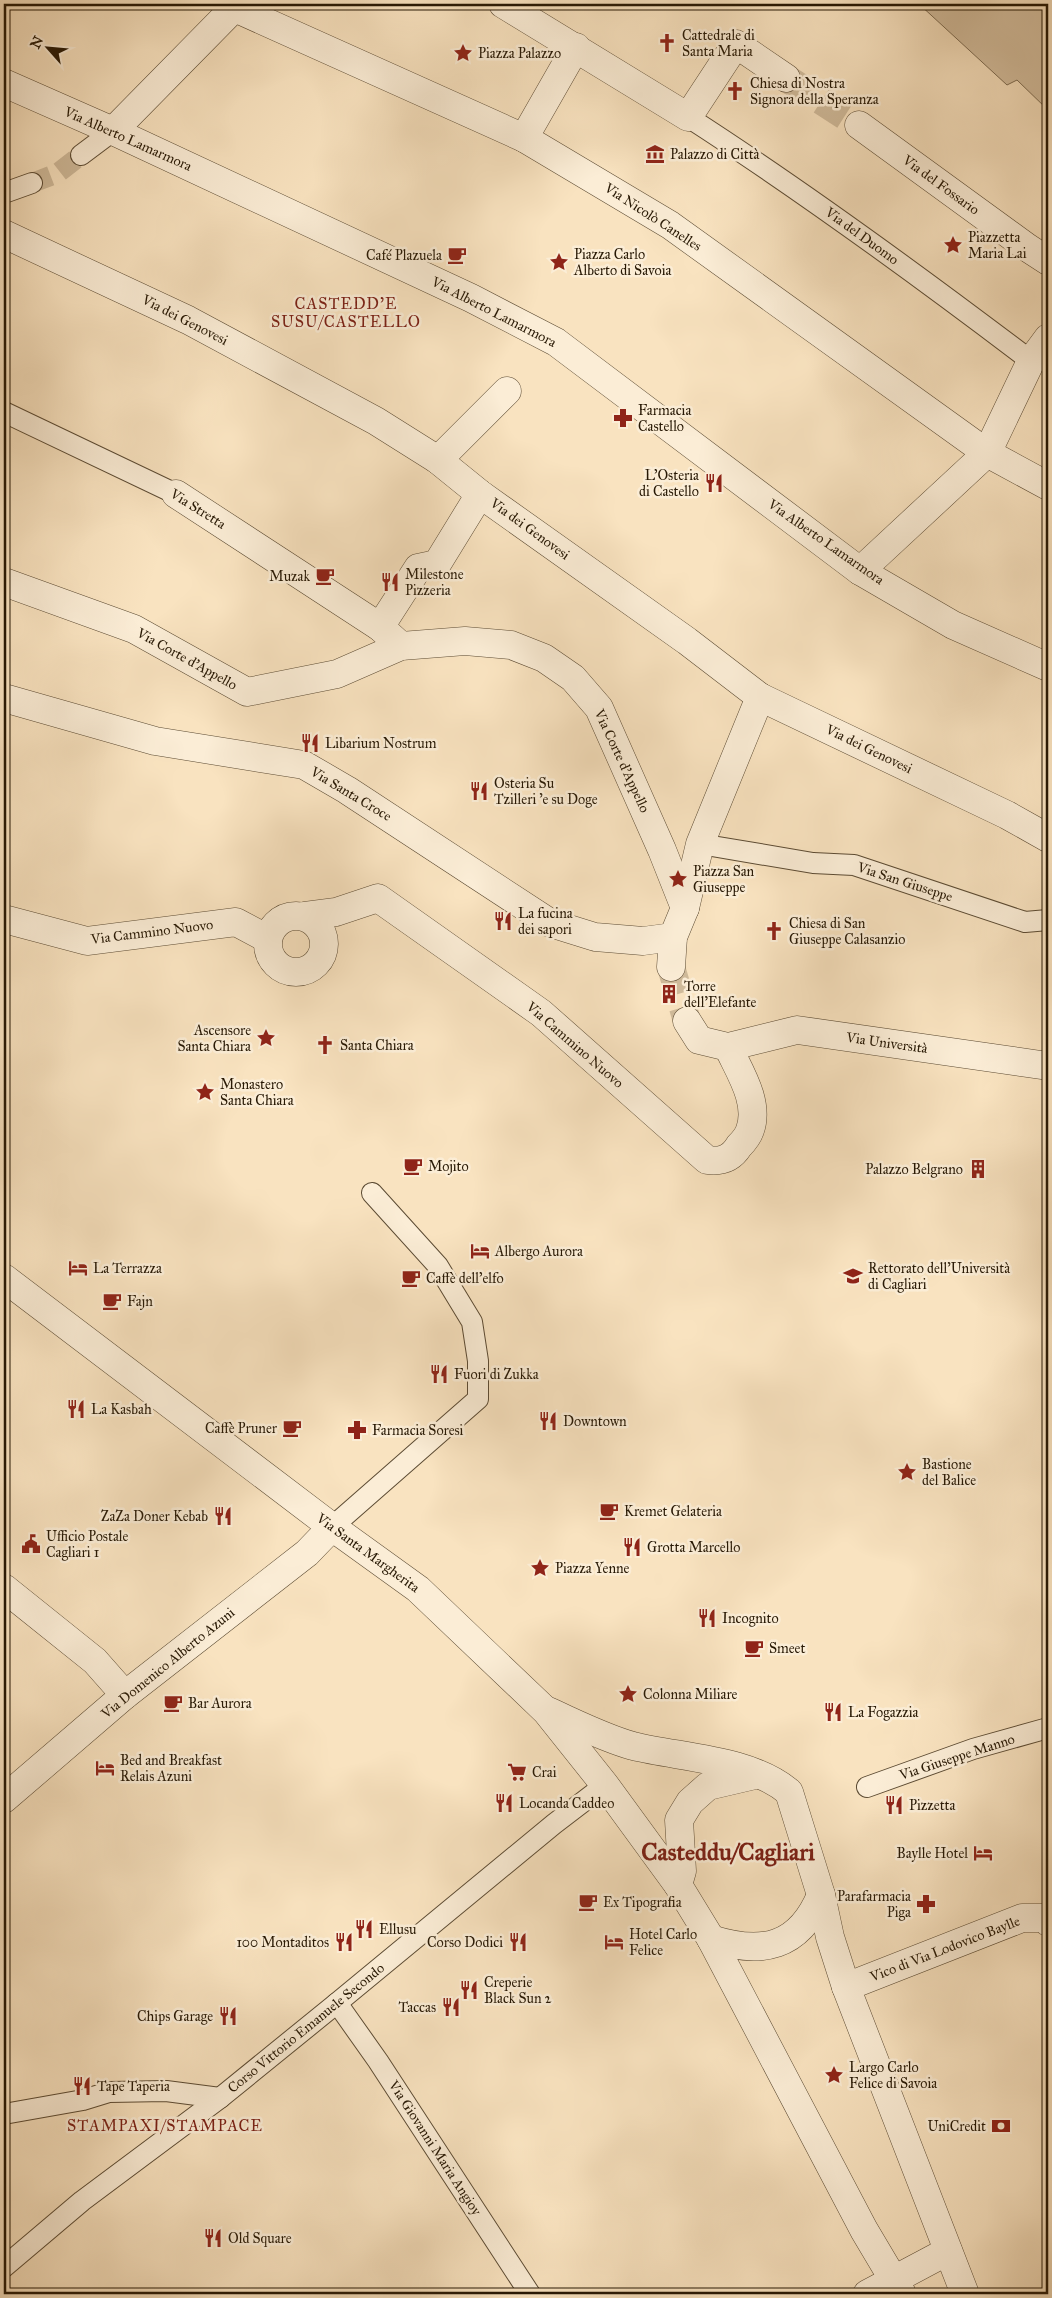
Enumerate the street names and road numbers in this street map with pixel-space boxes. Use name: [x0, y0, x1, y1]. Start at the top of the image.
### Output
street label: Via Alberto Lamarmora: [61, 103, 195, 175]
street label: Via del Fossario: [899, 151, 983, 218]
street label: Via Nicolò Canelles: [600, 179, 705, 255]
street label: Via del Duomo: [821, 203, 902, 268]
street label: Via Alberto Lamarmora: [428, 273, 559, 351]
street label: Via dei Genovesi: [138, 291, 231, 349]
street label: Via Stretta: [166, 485, 229, 533]
street label: Via dei Genovesi: [486, 494, 573, 564]
street label: Via Alberto Lamarmora: [764, 495, 887, 589]
street label: Via Corte d'Appello: [133, 624, 240, 694]
street label: Via Corte d'Appello: [590, 706, 653, 815]
street label: Via dei Genovesi: [822, 720, 915, 777]
street label: Via Santa Croce: [307, 763, 395, 825]
street label: Via San Giuseppe: [854, 858, 955, 905]
street label: Via Cammino Nuovo: [89, 916, 214, 948]
street label: Via Cammino Nuovo: [522, 998, 627, 1092]
street label: Via Università: [844, 1029, 929, 1057]
street label: Via Santa Margherita: [312, 1509, 423, 1596]
street label: Via Domenico Alberto Azuni: [97, 1604, 238, 1723]
street label: Via Giuseppe Manno: [896, 1730, 1017, 1784]
street label: Vico di Via Lodovico Baylle: [867, 1912, 1022, 1986]
street label: Corso Vittorio Emanuele Secondo: [224, 1959, 388, 2097]
street label: Via Giovanni Maria Angioy: [384, 2077, 485, 2219]

